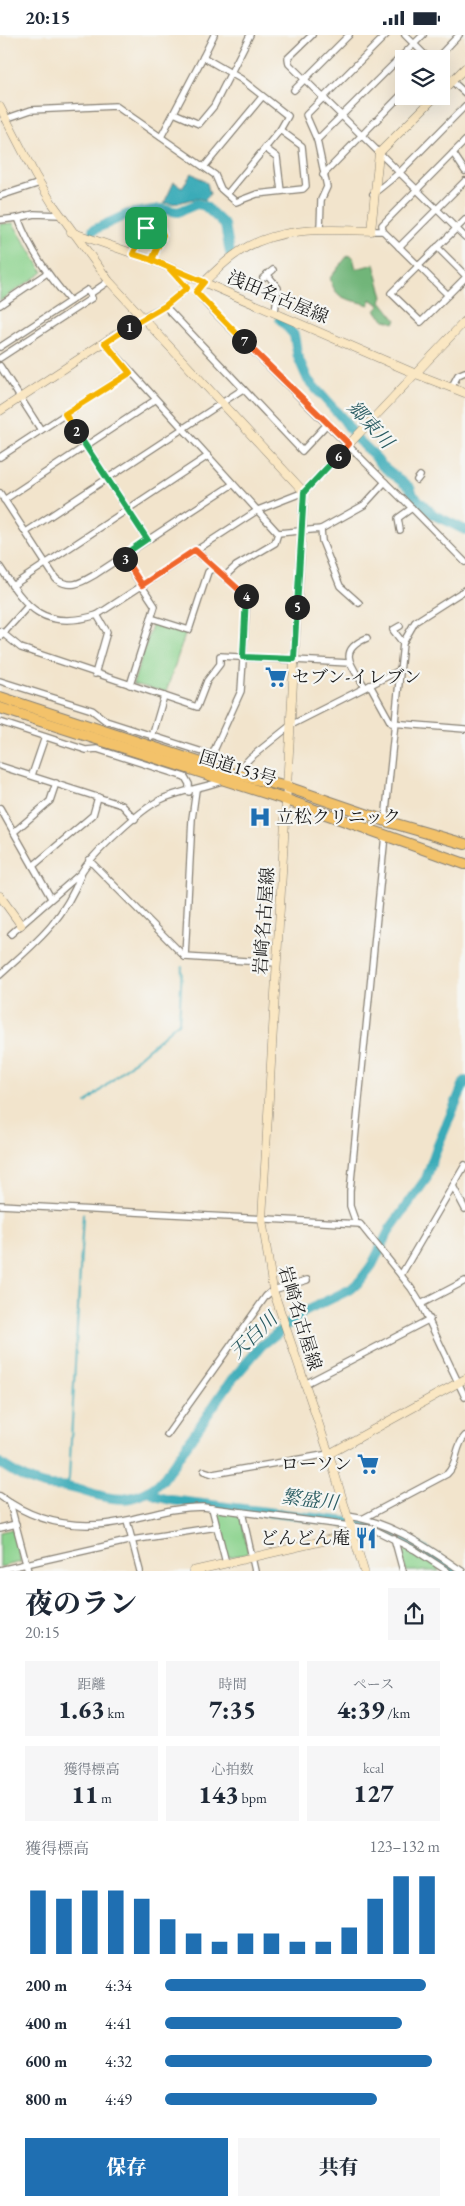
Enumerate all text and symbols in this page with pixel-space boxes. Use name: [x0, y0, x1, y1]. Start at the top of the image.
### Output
text: 20:15: [25, 5, 71, 30]
map controls: [395, 50, 450, 105]
button: layers: [395, 50, 450, 105]
pin: [125, 207, 167, 249]
icon: arrive: [132, 214, 160, 242]
street label: 浅田名古屋線: [224, 265, 332, 328]
pin: 1: [116, 315, 142, 339]
text: 1: [126, 318, 133, 336]
pin: 7: [232, 329, 256, 353]
text: 7: [241, 332, 248, 350]
water label: 郷東川: [342, 395, 401, 455]
pin: 2: [64, 419, 88, 443]
text: 2: [73, 422, 80, 440]
pin: 6: [326, 443, 350, 469]
text: 6: [335, 447, 342, 465]
pin: 3: [112, 547, 138, 571]
text: 3: [122, 550, 129, 568]
pin: 4: [234, 583, 258, 609]
text: 4: [243, 587, 250, 605]
pin: 5: [284, 595, 310, 619]
text: 5: [294, 598, 301, 616]
supermarket icon: セブン-イレブン: [263, 664, 289, 690]
place label: セブン-イレブン: [292, 665, 422, 688]
street label: 国道153号: [197, 745, 280, 790]
hospital icon: 立松クリニック: [247, 804, 273, 830]
place label: 立松クリニック: [276, 805, 401, 828]
street label: 岩崎名古屋線: [248, 866, 279, 976]
street label: 岩崎名古屋線: [274, 1263, 327, 1373]
water label: 天白川: [224, 1305, 284, 1364]
supermarket icon: ローソン: [355, 1451, 381, 1477]
place label: ローソン: [281, 1452, 352, 1475]
water label: 繁盛川: [280, 1484, 342, 1516]
restaurant icon: どんどん庵: [353, 1525, 379, 1551]
place label: どんどん庵: [260, 1526, 350, 1549]
text: 夜のラン: [25, 1585, 137, 1621]
button: share: [388, 1588, 440, 1640]
text: 20:15: [25, 1622, 60, 1643]
text: 距離: [78, 1675, 106, 1693]
text: 時間: [219, 1675, 247, 1693]
text: ペース: [353, 1675, 394, 1693]
text: 1.63: [58, 1693, 105, 1725]
text: 7:35: [209, 1693, 256, 1725]
text: 4:39: [337, 1693, 384, 1725]
text: km: [105, 1704, 125, 1722]
text: /km: [384, 1704, 410, 1722]
text: kcal: [363, 1759, 384, 1777]
text: 獲得標高: [64, 1760, 120, 1778]
text: 心拍数: [212, 1760, 254, 1778]
text: 127: [353, 1777, 394, 1809]
text: 11: [71, 1778, 98, 1810]
text: 143: [198, 1778, 239, 1810]
text: m: [98, 1789, 112, 1807]
text: bpm: [239, 1789, 267, 1807]
text: 123–132 m: [369, 1836, 440, 1857]
text: 獲得標高: [25, 1838, 89, 1859]
text: 200 m: [25, 1975, 67, 1996]
text: 4:34: [105, 1975, 132, 1996]
text: 400 m: [25, 2013, 67, 2034]
text: 4:41: [105, 2013, 132, 2034]
text: 600 m: [25, 2051, 67, 2072]
text: 4:32: [105, 2051, 132, 2072]
text: 800 m: [25, 2089, 67, 2110]
text: 4:49: [105, 2089, 132, 2110]
button: 保存: [25, 2138, 228, 2196]
button: 共有: [238, 2138, 440, 2196]

